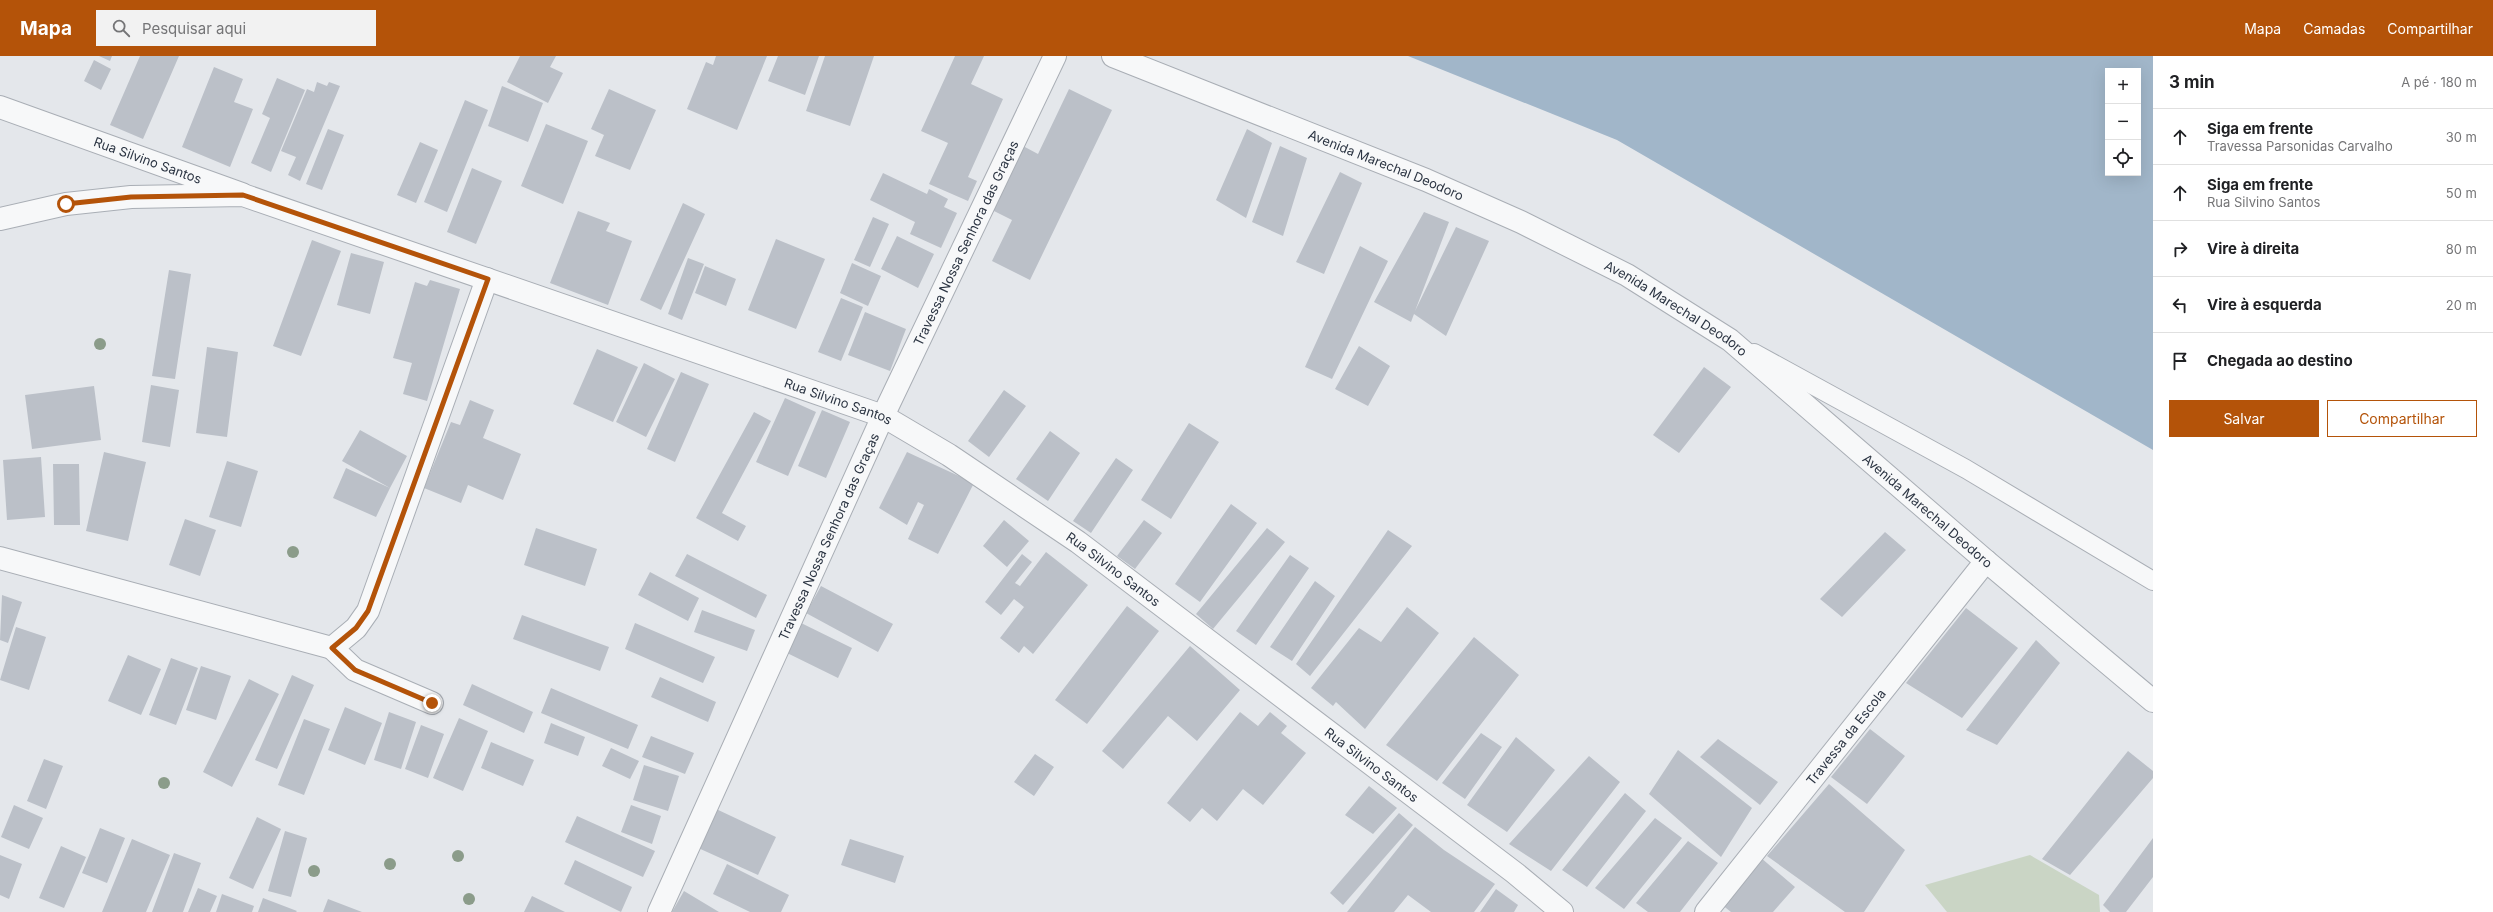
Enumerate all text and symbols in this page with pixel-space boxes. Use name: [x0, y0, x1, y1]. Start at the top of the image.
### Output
search box: [96, 10, 376, 46]
text: Mapa: [20, 17, 72, 40]
icon: search: [110, 17, 132, 39]
text: Pesquisar aqui: [142, 19, 246, 38]
text: Mapa: [2244, 20, 2281, 37]
text: Camadas: [2303, 20, 2365, 37]
text: Compartilhar: [2387, 20, 2473, 37]
map controls: [2105, 68, 2141, 176]
button: +: [2105, 68, 2141, 104]
text: 3 min: [2169, 72, 2215, 92]
text: A pé · 180 m: [2401, 74, 2477, 90]
button: −: [2105, 104, 2141, 140]
text: Siga em frente: [2207, 119, 2313, 138]
street label: Avenida Marechal Deodoro: [1306, 126, 1466, 204]
icon: ahead: [2169, 126, 2191, 148]
text: 30 m: [2446, 129, 2477, 145]
street label: Rua Silvino Santos: [92, 133, 204, 187]
street label: Travessa Nossa Senhora das Graças: [910, 138, 1022, 348]
text: Travessa Parsonidas Carvalho: [2207, 138, 2393, 154]
button: locate: [2105, 140, 2141, 176]
text: Siga em frente: [2207, 175, 2313, 194]
icon: ahead: [2169, 182, 2191, 204]
text: 50 m: [2446, 185, 2477, 201]
text: Rua Silvino Santos: [2207, 194, 2320, 210]
route start: [57, 195, 75, 213]
icon: right: [2169, 238, 2191, 260]
text: Vire à direita: [2207, 239, 2299, 258]
text: 80 m: [2446, 241, 2477, 257]
street label: Avenida Marechal Deodoro: [1602, 257, 1751, 359]
icon: left: [2169, 294, 2191, 316]
text: Vire à esquerda: [2207, 295, 2322, 314]
text: 20 m: [2446, 297, 2477, 313]
icon: arrive: [2169, 350, 2191, 372]
text: Chegada ao destino: [2207, 351, 2353, 370]
street label: Rua Silvino Santos: [782, 375, 895, 428]
button: Salvar: [2169, 400, 2319, 437]
button: Compartilhar: [2327, 400, 2477, 437]
street label: Travessa Nossa Senhora das Graças: [775, 430, 882, 643]
street label: Avenida Marechal Deodoro: [1860, 450, 1996, 571]
street label: Rua Silvino Santos: [1063, 529, 1164, 610]
street label: Travessa da Escola: [1803, 686, 1889, 788]
route end: [423, 694, 441, 712]
street label: Rua Silvino Santos: [1322, 724, 1422, 805]

